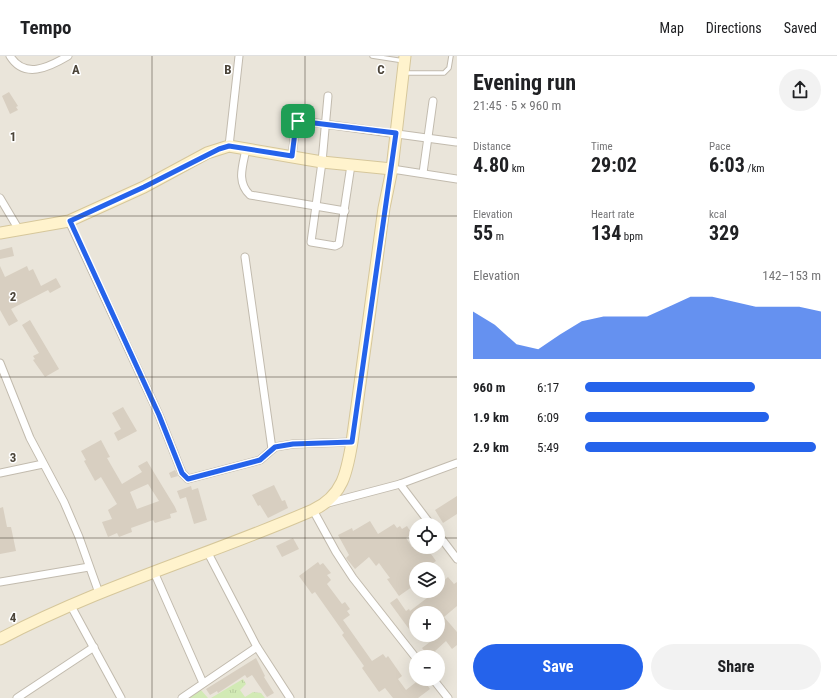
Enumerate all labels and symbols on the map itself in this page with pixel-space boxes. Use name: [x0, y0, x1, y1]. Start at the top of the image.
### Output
text: A: [72, 62, 80, 77]
text: B: [224, 62, 232, 77]
text: C: [377, 62, 385, 77]
pin: [281, 104, 315, 138]
text: 1: [10, 129, 16, 144]
text: 2: [10, 289, 17, 304]
text: 3: [10, 450, 16, 465]
text: 4: [10, 610, 17, 625]

